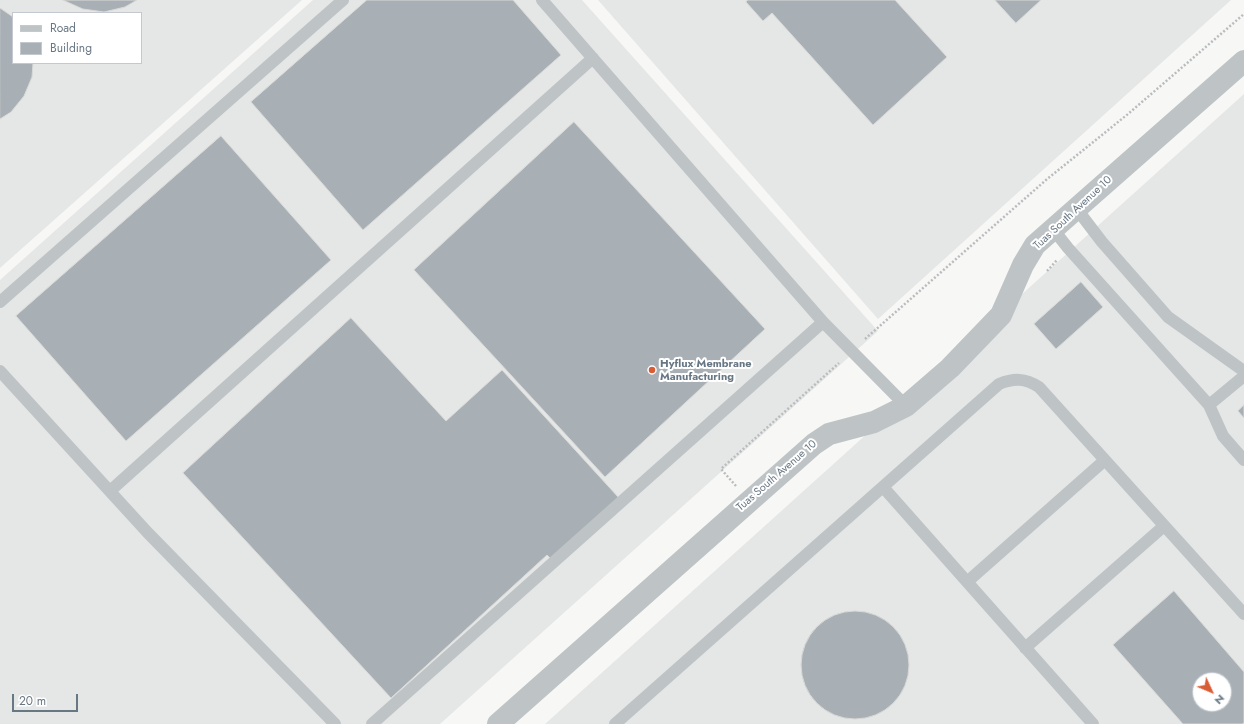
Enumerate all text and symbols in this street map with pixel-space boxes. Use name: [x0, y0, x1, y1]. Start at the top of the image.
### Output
legend: [12, 12, 142, 64]
text: Road: [50, 19, 76, 37]
text: Building: [50, 39, 92, 57]
street label: Tuas South Avenue 10: [1031, 174, 1115, 252]
place label: Hyflux Membrane Manufacturing: [660, 357, 752, 383]
marker: Hyflux Membrane Manufacturing: [647, 365, 657, 375]
street label: Tuas South Avenue 10: [734, 438, 820, 514]
north arrow: [1192, 672, 1232, 712]
scale bar: [14, 686, 80, 712]
text: N: [1211, 691, 1229, 708]
text: 20 m: [19, 692, 46, 710]

